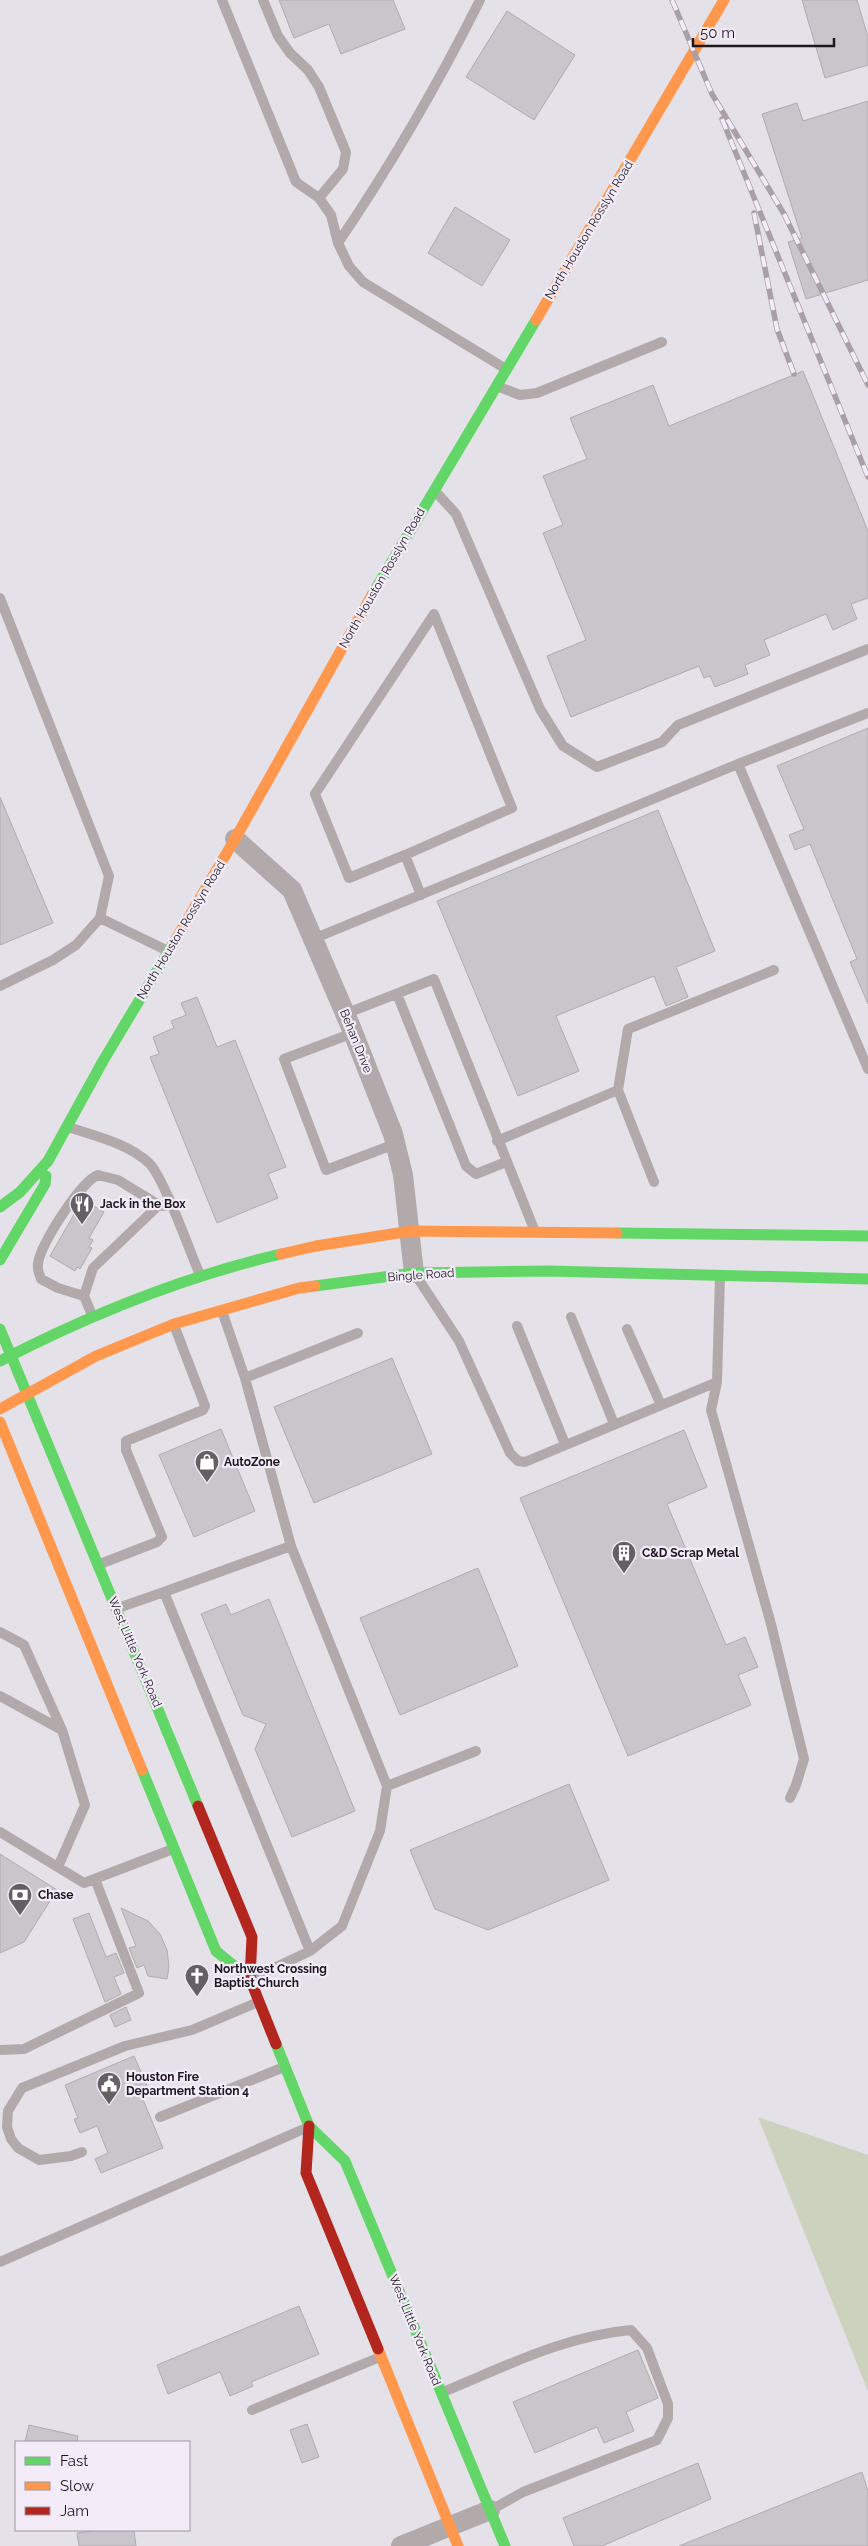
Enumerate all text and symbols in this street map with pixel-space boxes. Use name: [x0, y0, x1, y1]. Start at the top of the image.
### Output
scale bar: [693, 15, 834, 47]
text: 50 m: [700, 24, 735, 42]
street label: North Houston Rosslyn Road: [542, 158, 636, 302]
street label: North Houston Rosslyn Road: [336, 506, 428, 650]
street label: North Houston Rosslyn Road: [134, 858, 228, 1002]
street label: Behan Drive: [337, 1007, 375, 1075]
restaurant icon: Jack in the Box: [69, 1191, 95, 1225]
place label: Jack in the Box: [100, 1197, 186, 1211]
street label: Bingle Road: [387, 1266, 455, 1284]
shop icon: AutoZone: [194, 1449, 220, 1483]
place label: AutoZone: [224, 1455, 280, 1469]
building icon: C&D Scrap Metal: [611, 1540, 637, 1574]
place label: C&D Scrap Metal: [642, 1546, 739, 1560]
street label: West Little York Road: [105, 1595, 165, 1709]
bank icon: Chase: [7, 1882, 33, 1916]
place label: Chase: [38, 1888, 73, 1902]
place label: Northwest Crossing Baptist Church: [214, 1962, 327, 1990]
church icon: Northwest Crossing Baptist Church: [184, 1963, 210, 1997]
place label: Houston Fire Department Station 4: [126, 2070, 249, 2098]
public building icon: Houston Fire Department Station 4: [96, 2071, 122, 2105]
street label: West Little York Road: [386, 2272, 444, 2388]
legend: [15, 2441, 190, 2531]
text: Fast: [60, 2452, 88, 2470]
text: Slow: [60, 2477, 94, 2495]
text: Jam: [60, 2502, 89, 2520]

